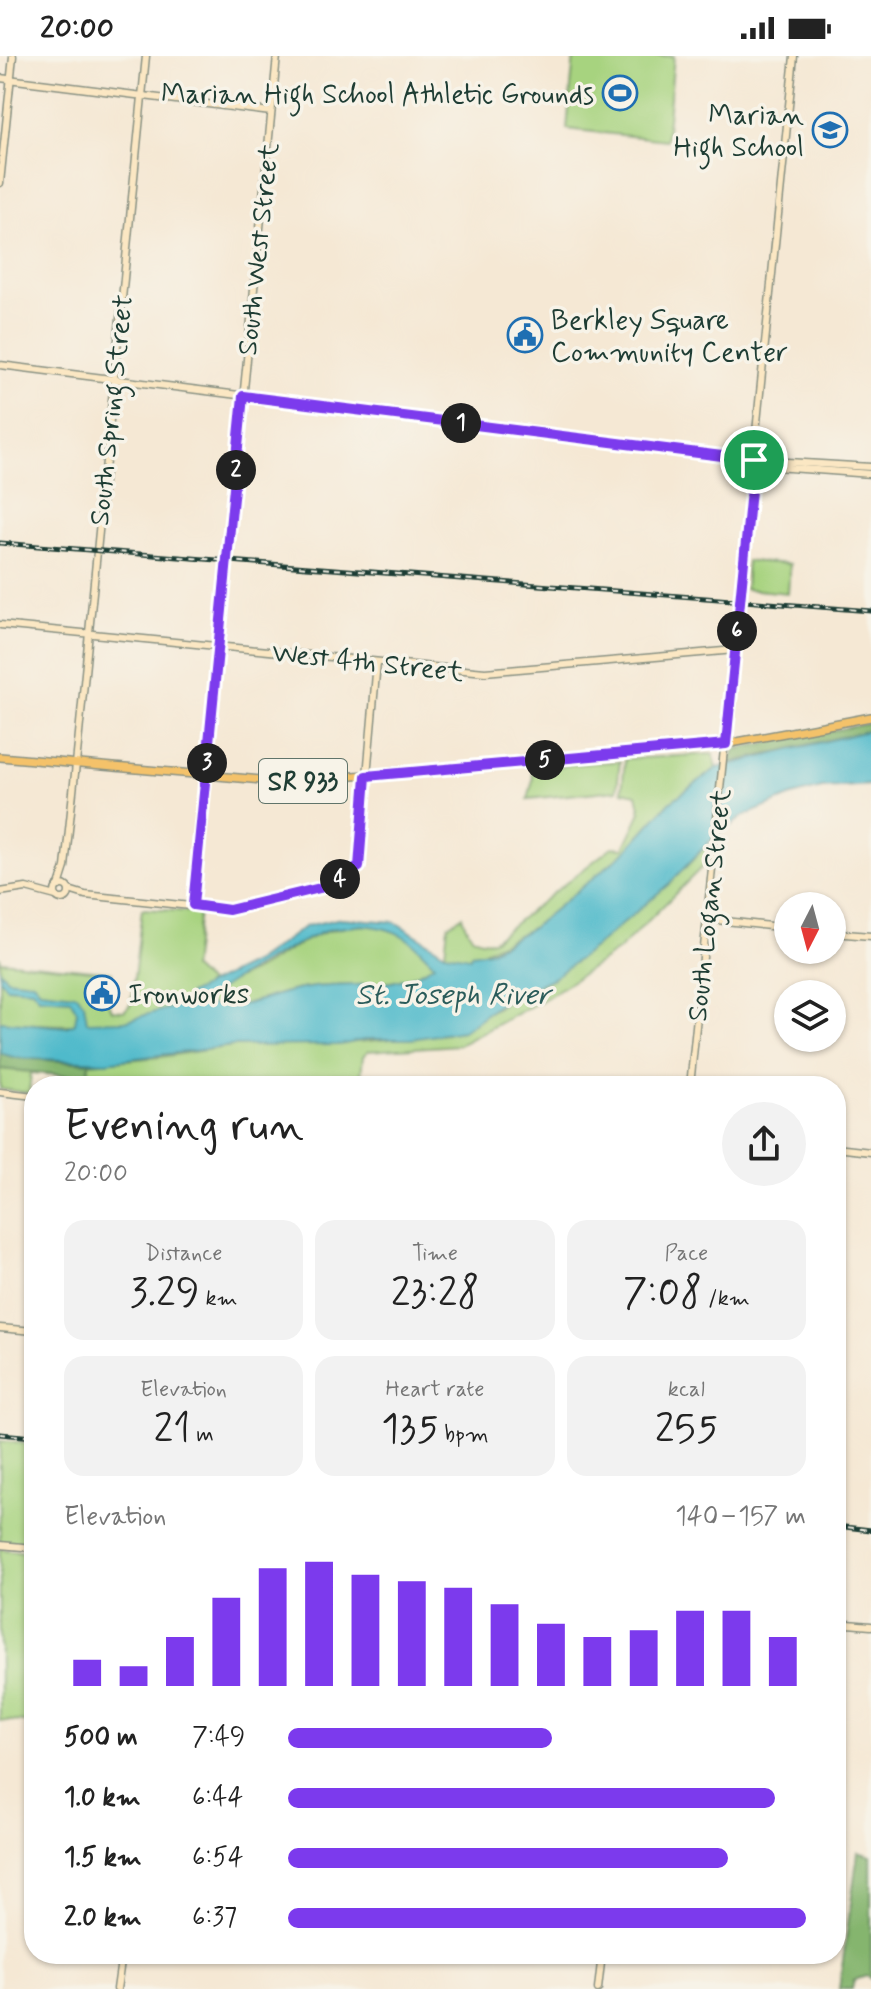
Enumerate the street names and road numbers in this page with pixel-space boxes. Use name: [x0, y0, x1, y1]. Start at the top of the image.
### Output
street label: South West Street: [230, 141, 289, 357]
street label: South Spring Street: [82, 293, 146, 528]
street label: West 4th Street: [270, 635, 466, 692]
road number: SR 933: [259, 759, 347, 803]
street label: South Logan Street: [680, 786, 744, 1024]

